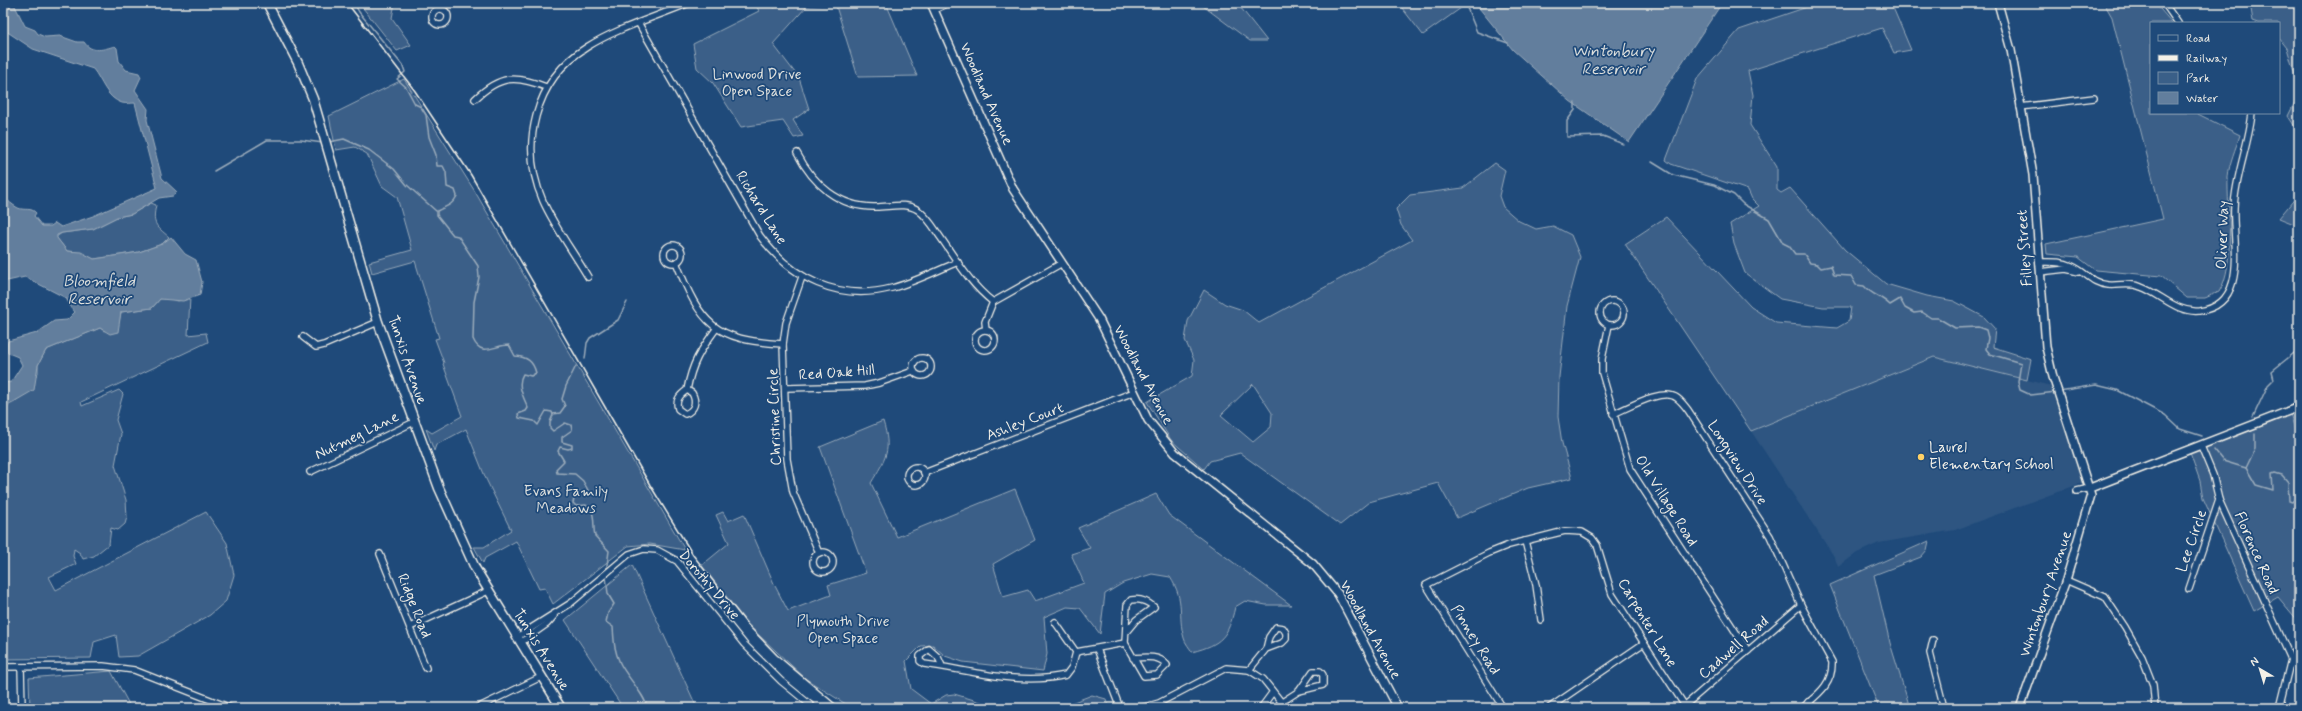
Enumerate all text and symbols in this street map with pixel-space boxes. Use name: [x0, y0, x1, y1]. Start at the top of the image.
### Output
legend: [2150, 22, 2280, 114]
text: Road: [2186, 31, 2210, 47]
street label: Woodland Avenue: [954, 40, 1018, 148]
water label: Wintonbury Reservoir: [1572, 41, 1655, 80]
text: Railway: [2186, 51, 2228, 67]
park label: Linwood Drive Open Space: [712, 65, 802, 102]
text: Park: [2186, 71, 2210, 87]
text: Water: [2186, 91, 2218, 107]
street label: Richard Lane: [730, 167, 792, 249]
street label: Oliver Way: [2212, 200, 2234, 270]
street label: Filley Street: [2012, 209, 2038, 287]
water label: Bloomfield Reservoir: [63, 271, 136, 310]
street label: Tunxis Avenue: [382, 313, 432, 407]
street label: Woodland Avenue: [1108, 322, 1178, 428]
street label: Red Oak Hill: [798, 360, 876, 386]
street label: Christine Circle: [763, 368, 787, 466]
street label: Ashley Court: [983, 398, 1067, 446]
street label: Nutmeg Lane: [312, 407, 402, 465]
street label: Longview Drive: [1701, 417, 1772, 510]
place label: Laurel Elementary School: [1929, 438, 2054, 475]
street label: Old Village Road: [1629, 452, 1702, 551]
marker: Laurel Elementary School: [1916, 452, 1926, 462]
park label: Evans Family Meadows: [524, 482, 608, 519]
street label: Lee Circle: [2172, 507, 2212, 575]
street label: Florence Road: [2229, 509, 2283, 598]
street label: Wintonbury Avenue: [2015, 528, 2077, 660]
street label: Dorothy Drive: [674, 546, 745, 625]
street label: Ridge Road: [391, 571, 436, 642]
street label: Carpenter Lane: [1613, 575, 1682, 671]
street label: Woodland Avenue: [1334, 577, 1406, 683]
street label: Pinney Road: [1446, 601, 1504, 679]
street label: Tunxis Avenue: [508, 605, 574, 695]
park label: Plymouth Drive Open Space: [797, 612, 890, 649]
street label: Cadwell Road: [1695, 612, 1773, 684]
north arrow: [2240, 649, 2280, 689]
text: N: [2247, 654, 2262, 670]

